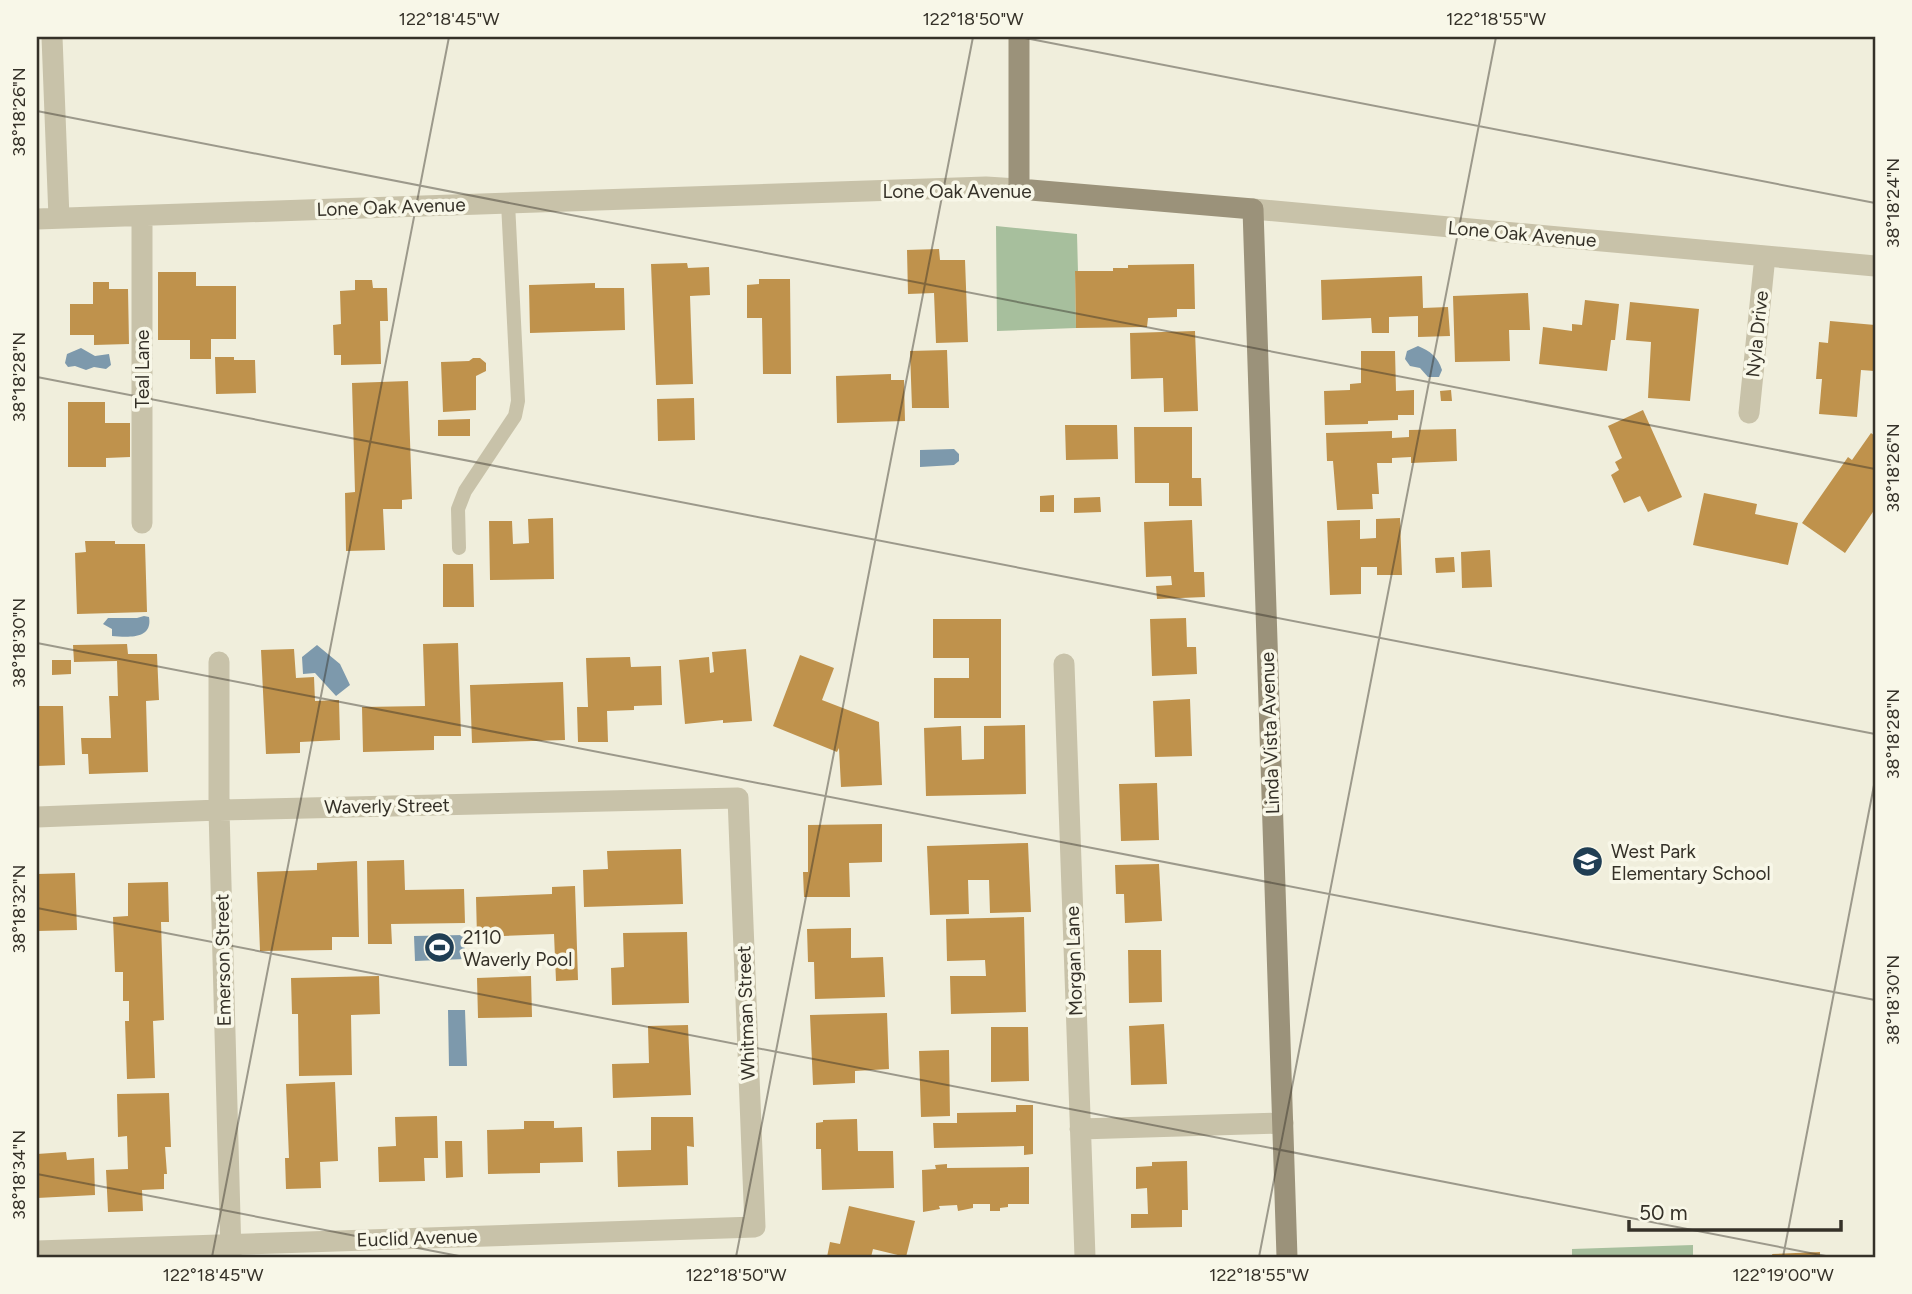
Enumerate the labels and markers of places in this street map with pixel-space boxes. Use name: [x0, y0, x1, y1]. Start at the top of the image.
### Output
place label: West Park Elementary School: [1611, 840, 1771, 885]
school or university icon: West Park Elementary School: [1571, 845, 1605, 879]
place label: 2110 Waverly Pool: [463, 926, 572, 971]
sports icon: 2110 Waverly Pool: [423, 931, 457, 965]

